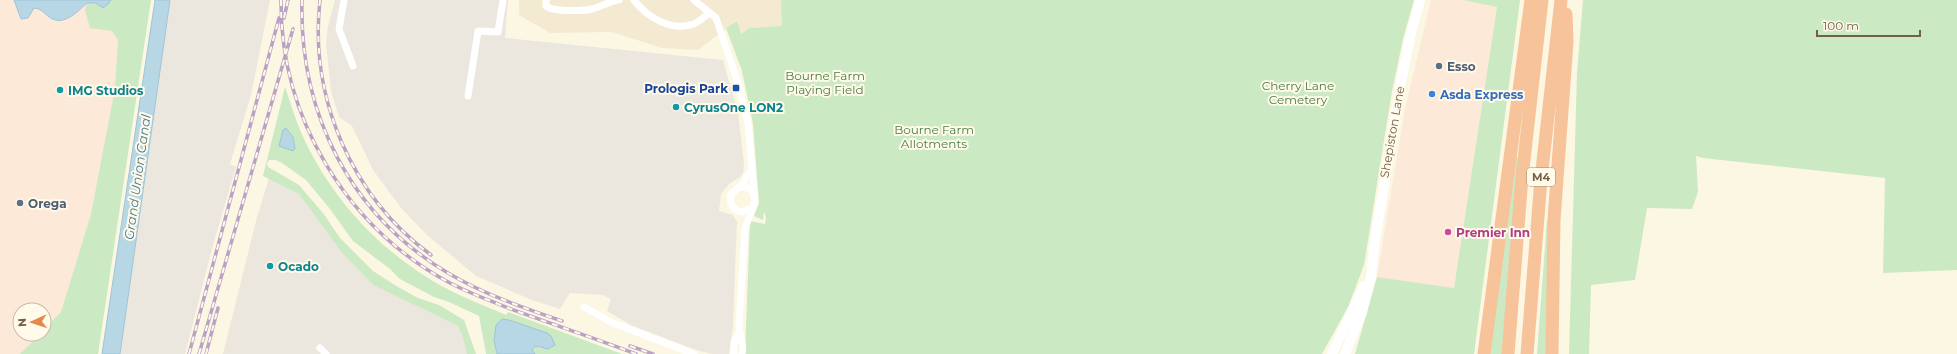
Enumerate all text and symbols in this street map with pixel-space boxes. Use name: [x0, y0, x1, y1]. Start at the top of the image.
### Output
scale bar: [1817, 12, 1920, 38]
text: 100 m: [1823, 18, 1859, 33]
place label: Esso: [1447, 59, 1476, 74]
marker: Esso: [1434, 61, 1444, 71]
park label: Bourne Farm Playing Field: [785, 68, 865, 97]
park label: Cherry Lane Cemetery: [1262, 78, 1334, 107]
place label: Prologis Park: [644, 81, 728, 96]
place label: IMG Studios: [68, 83, 144, 98]
marker: Prologis Park: [731, 83, 741, 93]
marker: IMG Studios: [55, 85, 65, 95]
street label: Shepiston Lane: [1377, 85, 1407, 179]
place label: Asda Express: [1439, 87, 1524, 102]
marker: Asda Express: [1427, 89, 1437, 99]
place label: CyrusOne LON2: [684, 100, 783, 115]
marker: CyrusOne LON2: [671, 102, 681, 112]
water label: Grand Union Canal: [120, 113, 154, 241]
park label: Bourne Farm Allotments: [894, 122, 974, 151]
road number: M4: [1527, 168, 1555, 186]
place label: Orega: [28, 196, 67, 211]
marker: Orega: [15, 198, 25, 208]
place label: Premier Inn: [1456, 225, 1530, 240]
marker: Premier Inn: [1443, 227, 1453, 237]
place label: Ocado: [278, 259, 319, 274]
marker: Ocado: [265, 261, 275, 271]
north arrow: [12, 302, 52, 342]
text: N: [15, 318, 29, 327]

